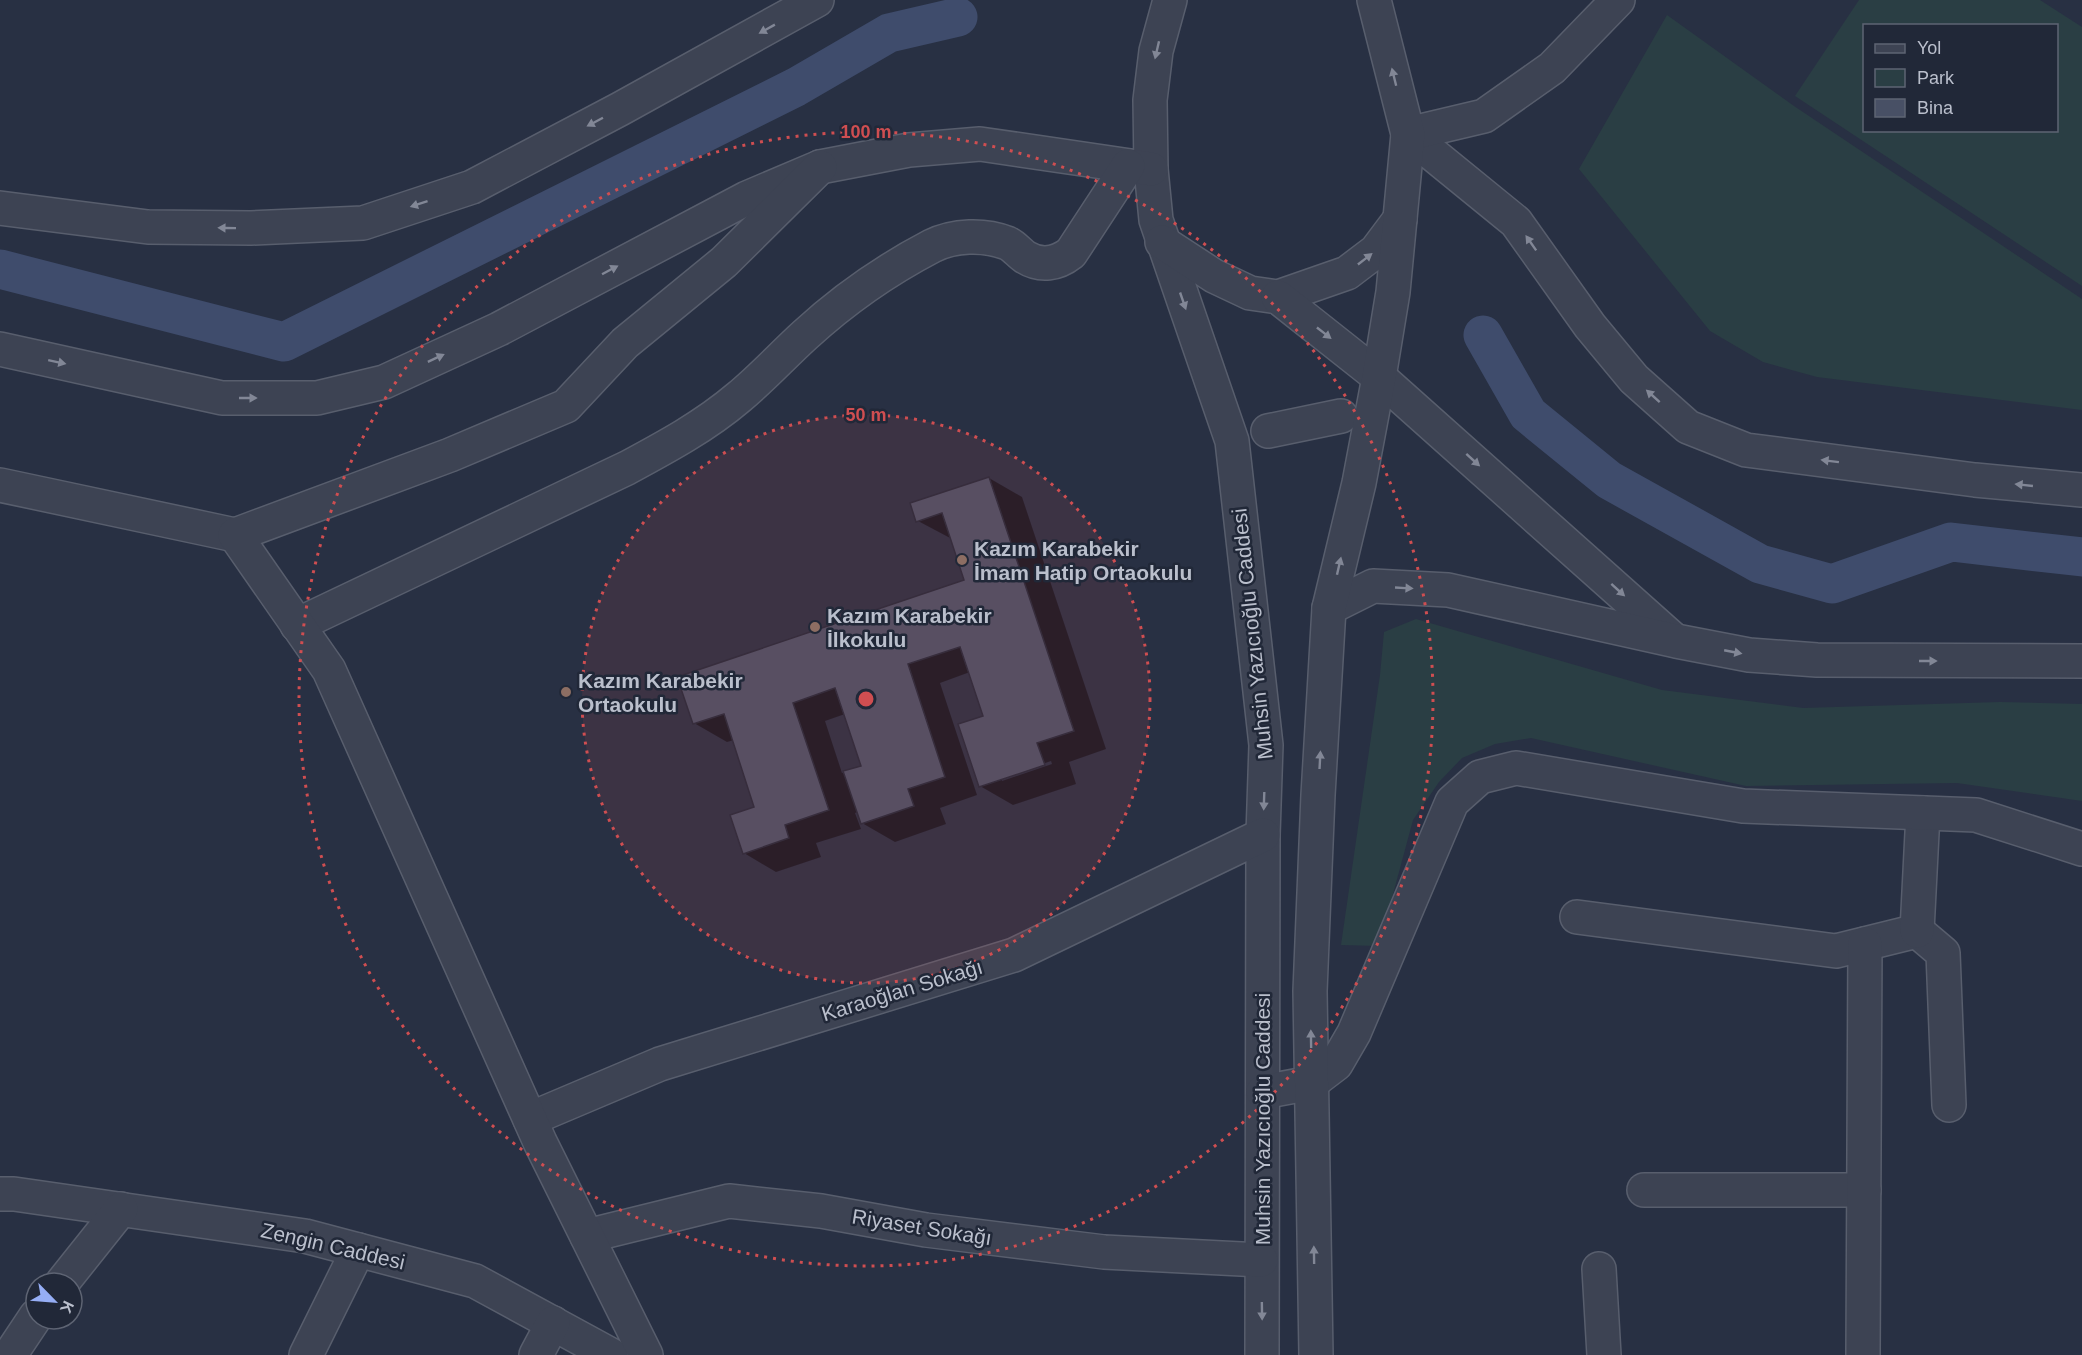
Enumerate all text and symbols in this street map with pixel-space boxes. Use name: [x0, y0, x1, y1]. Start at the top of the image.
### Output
one-way arrow: [758, 24, 775, 34]
legend: [1863, 24, 2058, 132]
text: Yol: [1917, 38, 1941, 58]
one-way arrow: [1152, 40, 1162, 59]
one-way arrow: [1389, 68, 1399, 86]
text: Park: [1917, 68, 1955, 88]
text: Bina: [1917, 98, 1954, 118]
one-way arrow: [586, 117, 603, 127]
text: 100 m: [840, 122, 892, 142]
one-way arrow: [410, 200, 428, 210]
one-way arrow: [218, 223, 237, 233]
one-way arrow: [1525, 236, 1537, 252]
one-way arrow: [1358, 253, 1373, 265]
one-way arrow: [602, 265, 619, 275]
one-way arrow: [1179, 292, 1189, 310]
one-way arrow: [1316, 327, 1332, 340]
one-way arrow: [427, 354, 444, 363]
one-way arrow: [48, 357, 66, 367]
one-way arrow: [1645, 389, 1660, 403]
one-way arrow: [239, 393, 258, 403]
text: 50 m: [845, 405, 887, 425]
one-way arrow: [1465, 453, 1480, 467]
one-way arrow: [1821, 457, 1840, 466]
one-way arrow: [2014, 480, 2033, 490]
street label: Muhsin Yazıcıoğlu Caddesi: [1227, 507, 1277, 761]
place label: Kazım Karabekir İmam Hatip Ortaokulu: [974, 537, 1192, 584]
marker: Kazım Karabekir İmam Hatip Ortaokulu: [955, 553, 969, 567]
one-way arrow: [1335, 556, 1344, 575]
one-way arrow: [1394, 583, 1413, 592]
one-way arrow: [1610, 583, 1625, 596]
place label: Kazım Karabekir İlkokulu: [827, 604, 992, 651]
marker: Kazım Karabekir İlkokulu: [808, 620, 822, 634]
one-way arrow: [1724, 648, 1743, 657]
one-way arrow: [1918, 656, 1937, 665]
place label: Kazım Karabekir Ortaokulu: [578, 669, 743, 716]
marker: Kazım Karabekir Ortaokulu: [559, 685, 573, 699]
centre of rings: [856, 689, 876, 709]
one-way arrow: [1316, 750, 1325, 769]
one-way arrow: [1259, 791, 1268, 810]
street label: Karaoğlan Sokağı: [819, 955, 985, 1025]
street label: Muhsin Yazıcıoğlu Caddesi: [1251, 993, 1274, 1245]
one-way arrow: [1306, 1029, 1316, 1048]
street label: Riyaset Sokağı: [850, 1205, 994, 1249]
street label: Zengin Caddesi: [259, 1218, 407, 1274]
one-way arrow: [1309, 1245, 1319, 1264]
north arrow: [24, 1271, 84, 1331]
text: K: [57, 1298, 77, 1316]
one-way arrow: [1257, 1301, 1267, 1320]

